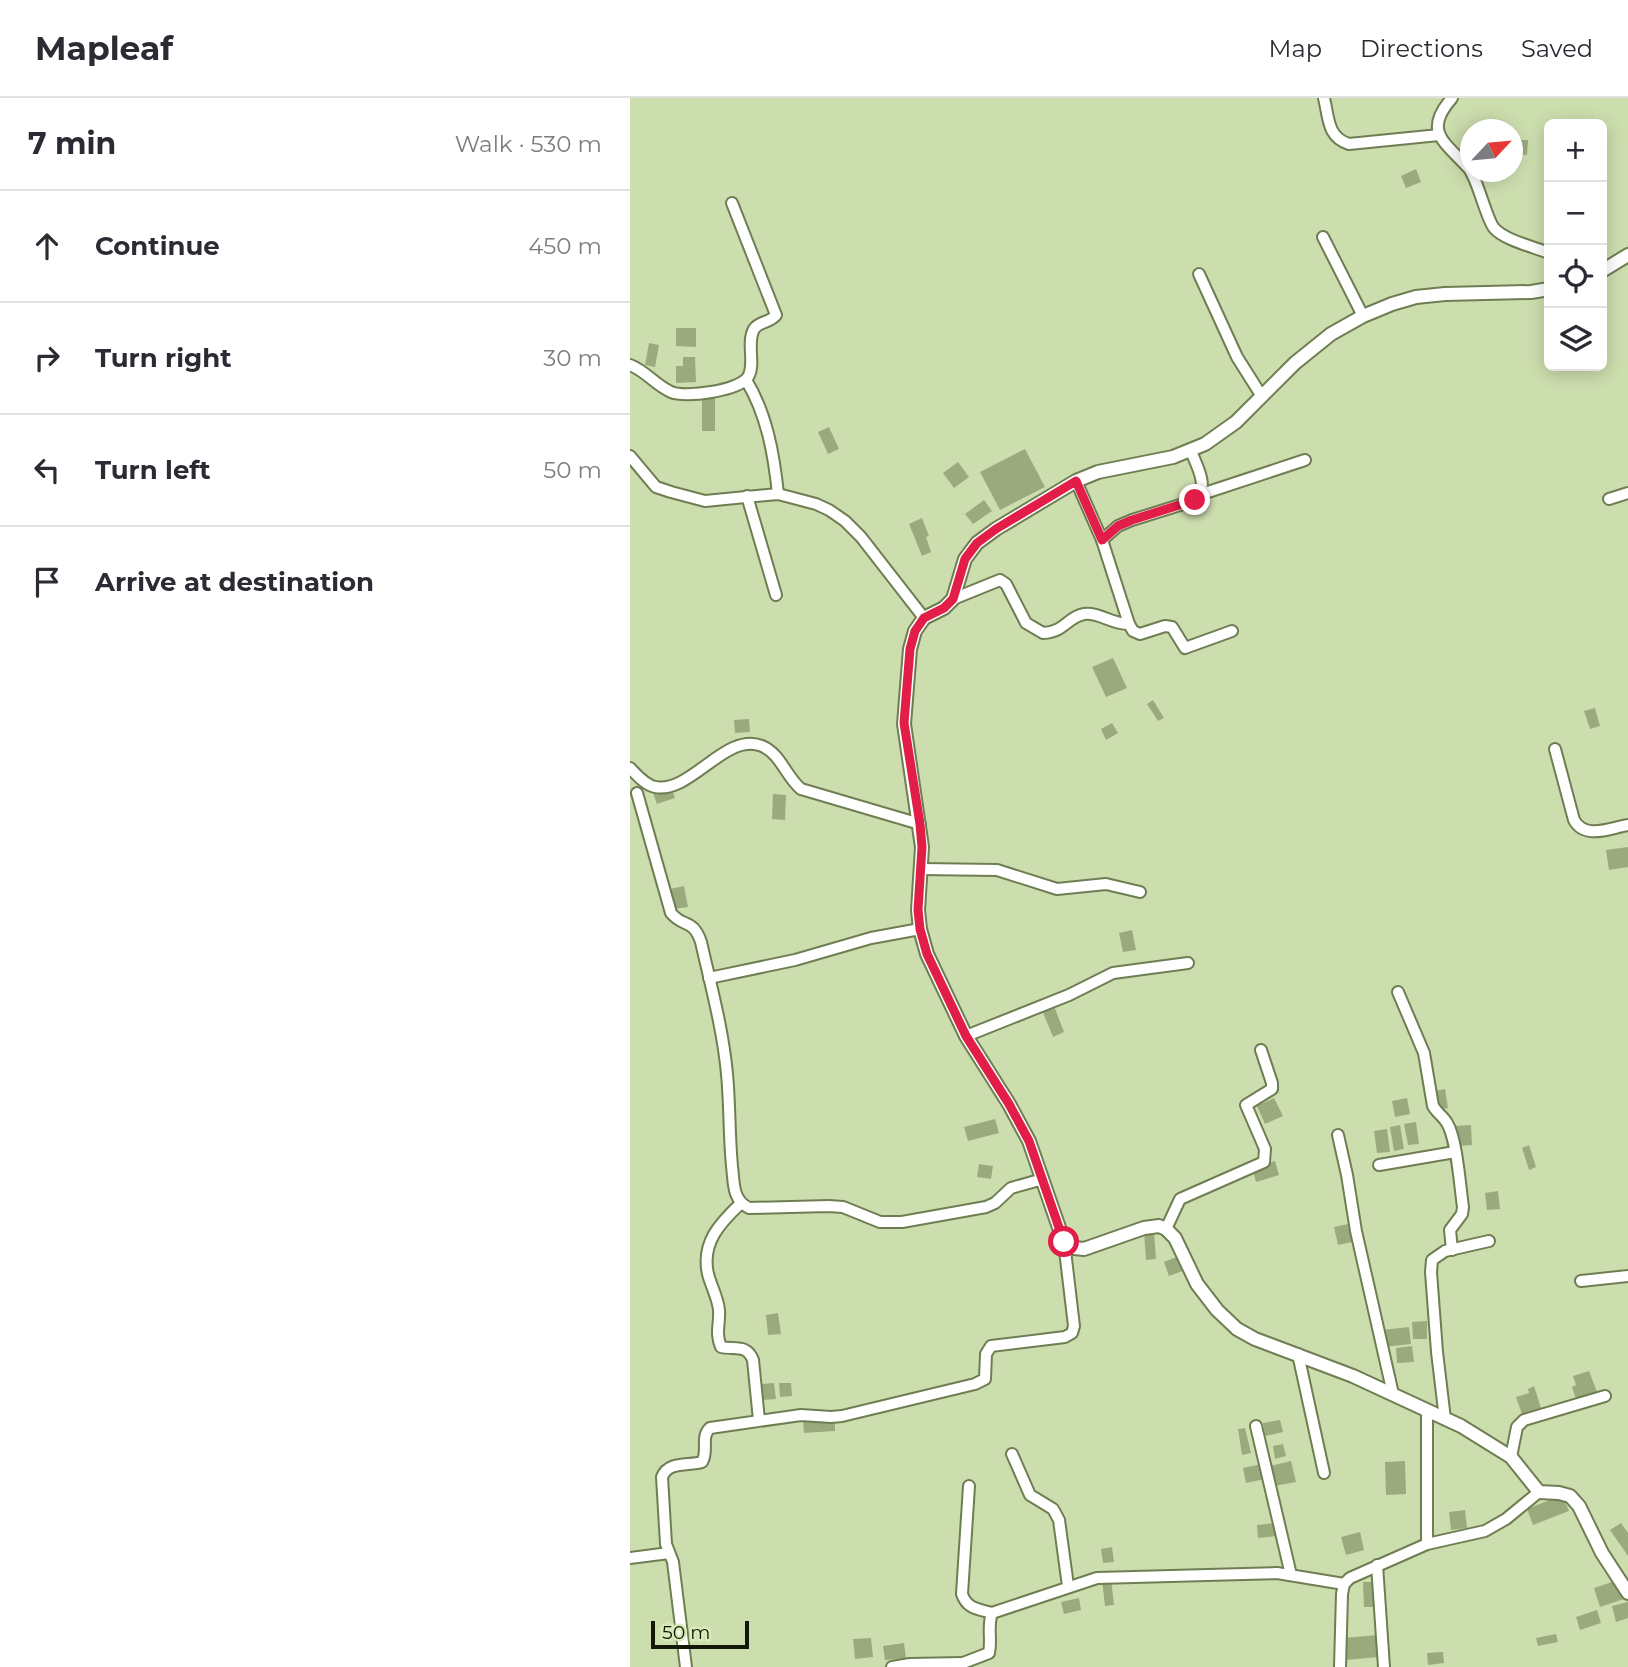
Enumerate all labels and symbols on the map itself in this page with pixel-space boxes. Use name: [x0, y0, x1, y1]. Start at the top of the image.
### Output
north arrow: [1460, 119, 1523, 182]
route end: [1179, 484, 1210, 515]
route start: [1048, 1226, 1079, 1257]
scale bar: [651, 1618, 749, 1650]

